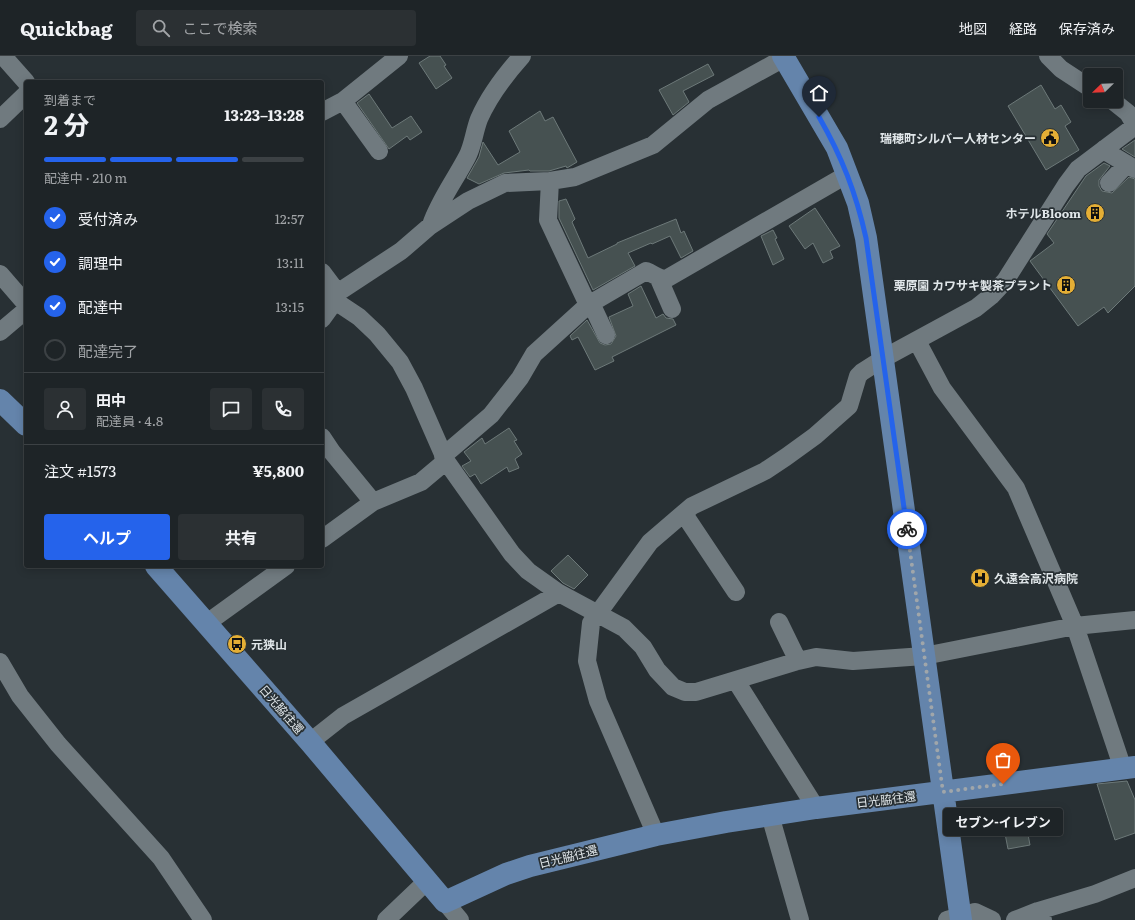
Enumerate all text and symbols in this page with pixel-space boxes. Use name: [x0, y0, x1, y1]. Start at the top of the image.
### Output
search box: [136, 10, 416, 46]
text: Quickbag: [20, 14, 112, 42]
text: ここで検索: [182, 16, 257, 39]
icon: search: [150, 17, 172, 39]
text: 地図: [959, 18, 987, 38]
text: 経路: [1009, 18, 1037, 38]
text: 保存済み: [1059, 18, 1115, 38]
north arrow: [1083, 68, 1123, 108]
map controls: [1083, 68, 1123, 108]
pin: [802, 76, 836, 117]
icon: home: [808, 82, 830, 104]
text: 到着まで: [44, 90, 96, 109]
text: 13:23–13:28: [224, 103, 304, 126]
text: 2 分: [44, 104, 89, 143]
public building icon: 瑞穂町シルバー人材センター: [1039, 127, 1061, 149]
place label: 瑞穂町シルバー人材センター: [880, 129, 1036, 147]
text: 配達中 · 210 m: [44, 168, 127, 187]
building icon: ホテルBloom: [1084, 202, 1106, 224]
place label: ホテルBloom: [1006, 204, 1081, 222]
icon: check: [44, 207, 66, 229]
text: 受付済み: [78, 207, 138, 230]
text: 12:57: [275, 209, 304, 228]
icon: check: [44, 251, 66, 273]
text: 調理中: [78, 251, 123, 274]
text: 13:11: [277, 253, 304, 272]
building icon: 栗原園 カワサキ製茶プラント: [1055, 274, 1077, 296]
place label: 栗原園 カワサキ製茶プラント: [894, 276, 1052, 294]
icon: check: [44, 295, 66, 317]
text: 配達中: [78, 295, 123, 318]
text: 13:15: [275, 297, 304, 316]
text: 配達完了: [78, 339, 138, 362]
button: person: [44, 388, 86, 430]
text: 田中: [96, 388, 126, 411]
button: chat: [210, 388, 252, 430]
button: phone: [262, 388, 304, 430]
text: 配達員 · 4.8: [96, 411, 163, 430]
text: 注文 #1573: [44, 459, 116, 482]
text: ¥5,800: [252, 459, 304, 482]
courier: [887, 509, 927, 549]
button: ヘルプ: [44, 514, 170, 560]
button: 共有: [178, 514, 304, 560]
icon: bike: [896, 518, 918, 540]
hospital icon: 久遠会高沢病院: [969, 567, 991, 589]
place label: 久遠会高沢病院: [994, 569, 1078, 587]
bus stop icon: 元狭山: [226, 633, 248, 655]
place label: 元狭山: [251, 635, 287, 653]
street label: 日光脇往還: [256, 680, 308, 738]
pin: [986, 743, 1020, 784]
icon: bag: [992, 749, 1014, 771]
street label: 日光脇往還: [855, 786, 917, 812]
callout: セブン-イレブン: [943, 808, 1063, 836]
text: セブン-イレブン: [955, 812, 1051, 831]
street label: 日光脇往還: [537, 840, 599, 872]

